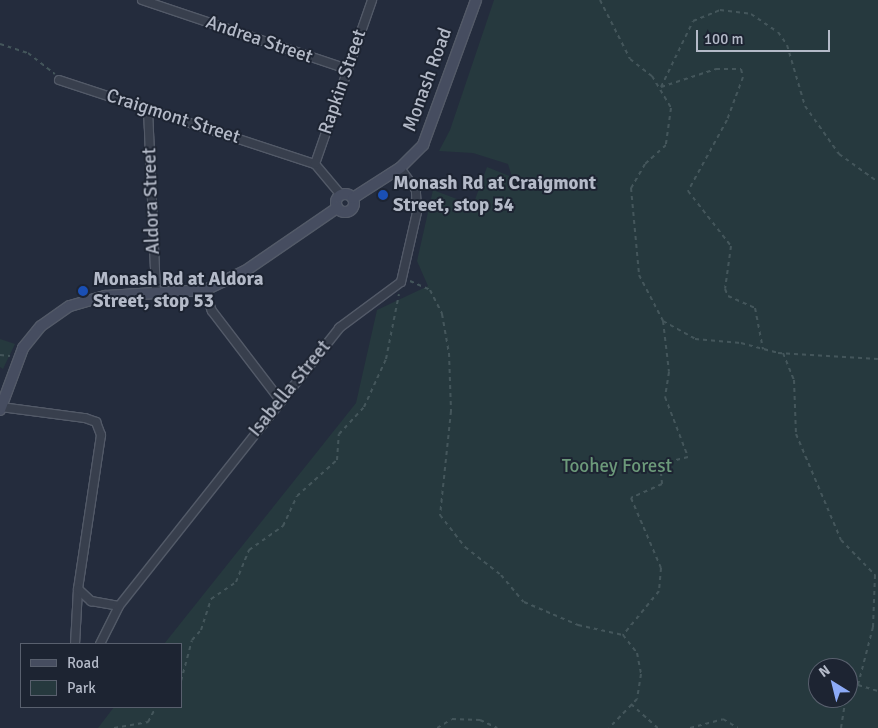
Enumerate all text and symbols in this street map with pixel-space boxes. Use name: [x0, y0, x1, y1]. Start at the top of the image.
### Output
street label: Andrea Street: [203, 11, 315, 69]
scale bar: [698, 20, 832, 52]
street label: Monash Road: [399, 25, 457, 135]
street label: Rapkin Street: [314, 26, 372, 138]
text: 100 m: [704, 30, 744, 48]
street label: Craigmont Street: [103, 85, 243, 149]
street label: Aldora Street: [139, 147, 165, 255]
place label: Monash Rd at Craigmont Street, stop 54: [393, 173, 596, 217]
marker: Monash Rd at Craigmont Street, stop 54: [377, 189, 389, 201]
place label: Monash Rd at Aldora Street, stop 53: [93, 269, 264, 313]
marker: Monash Rd at Aldora Street, stop 53: [77, 285, 89, 297]
street label: Isabella Street: [244, 336, 336, 442]
park label: Toohey Forest: [562, 456, 672, 478]
legend: [20, 643, 182, 708]
text: Road: [67, 654, 99, 672]
north arrow: [808, 658, 858, 708]
text: N: [816, 662, 833, 681]
text: Park: [67, 679, 96, 697]

